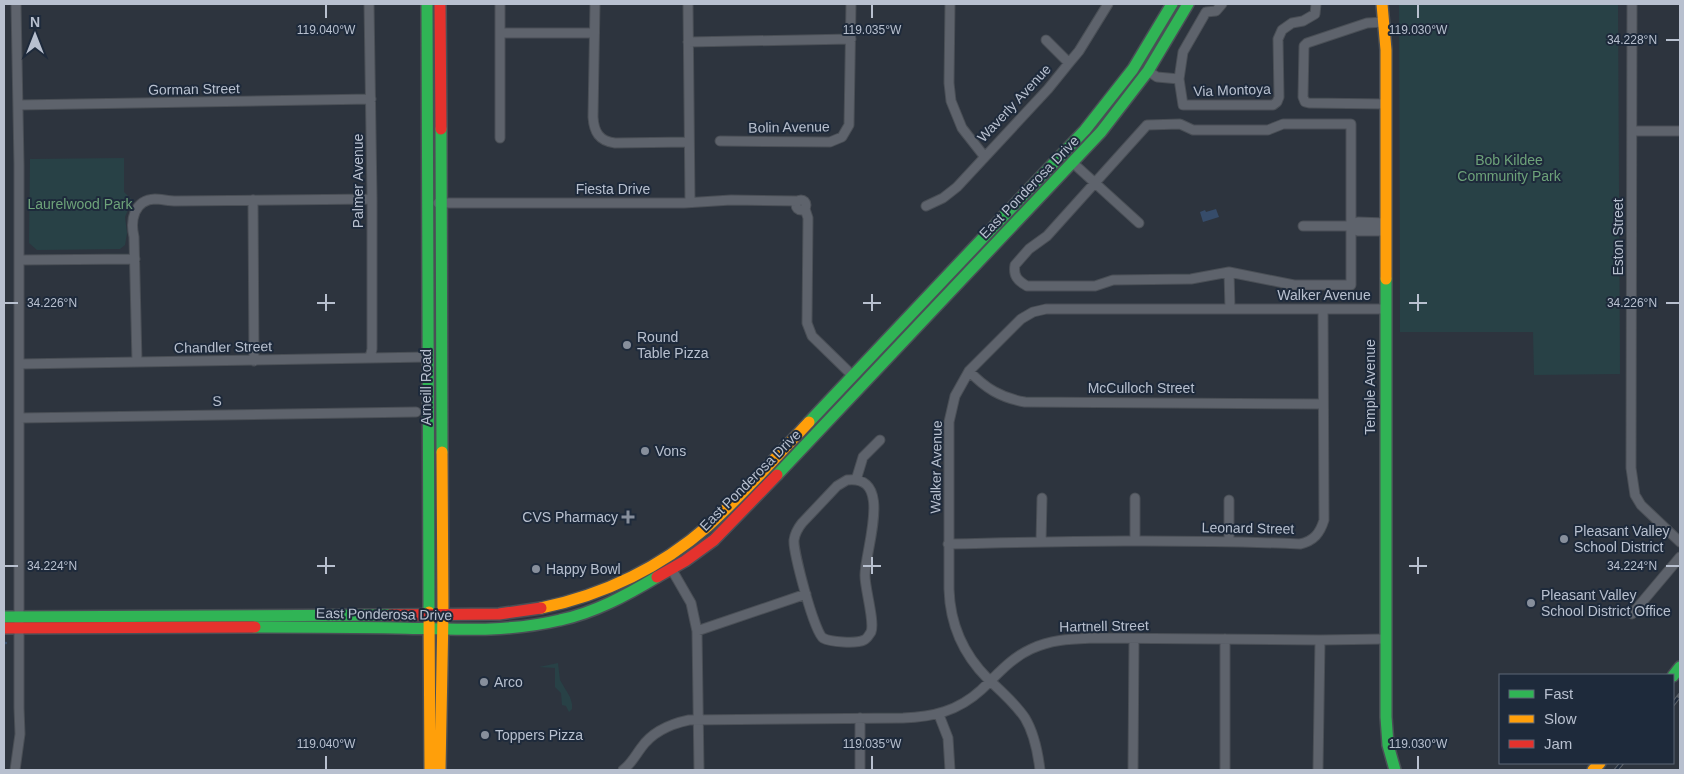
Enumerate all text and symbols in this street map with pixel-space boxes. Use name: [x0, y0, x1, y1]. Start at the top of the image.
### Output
north arrow: [10, 10, 60, 60]
text: N: [30, 14, 40, 30]
text: 119.040°W: [297, 23, 356, 37]
text: 119.035°W: [843, 23, 902, 37]
text: 119.030°W: [1389, 23, 1448, 37]
text: 34.228°N: [1607, 33, 1657, 47]
street label: Waverly Avenue: [974, 61, 1054, 145]
street label: Gorman Street: [148, 80, 240, 98]
street label: Via Montoya: [1193, 81, 1271, 99]
street label: Bolin Avenue: [748, 118, 830, 136]
street label: East Ponderosa Drive: [976, 132, 1082, 242]
street label: Palmer Avenue: [350, 133, 366, 228]
park label: Bob Kildee Community Park: [1457, 152, 1562, 184]
street label: Fiesta Drive: [576, 181, 651, 197]
park label: Laurelwood Park: [27, 196, 134, 212]
street label: Eston Street: [1610, 198, 1626, 276]
street label: Walker Avenue: [1277, 287, 1371, 303]
text: 34.226°N: [27, 296, 77, 310]
text: 34.226°N: [1607, 296, 1657, 310]
place label: Round Table Pizza: [637, 329, 709, 361]
street label: Chandler Street: [174, 338, 272, 356]
marker: Round Table Pizza: [621, 339, 633, 351]
street label: Temple Avenue: [1362, 339, 1378, 435]
street label: Arneill Road: [418, 349, 434, 425]
street label: McCulloch Street: [1088, 380, 1194, 396]
street label: S: [212, 393, 222, 409]
street label: Walker Avenue: [927, 420, 945, 514]
street label: East Ponderosa Drive: [696, 426, 804, 534]
place label: Vons: [655, 443, 686, 459]
marker: Vons: [639, 445, 651, 457]
place label: CVS Pharmacy: [522, 509, 618, 525]
marker: CVS Pharmacy: [622, 511, 634, 523]
street label: Leonard Street: [1202, 519, 1295, 537]
place label: Pleasant Valley School District: [1574, 523, 1669, 555]
marker: Pleasant Valley School District: [1558, 533, 1570, 545]
text: 34.224°N: [27, 559, 77, 573]
text: 34.224°N: [1607, 559, 1657, 573]
place label: Happy Bowl: [546, 561, 621, 577]
marker: Happy Bowl: [530, 563, 542, 575]
place label: Pleasant Valley School District Office: [1541, 587, 1671, 619]
marker: Pleasant Valley School District Office: [1525, 597, 1537, 609]
street label: East Ponderosa Drive: [316, 605, 452, 623]
street label: Hartnell Street: [1059, 617, 1149, 635]
place label: Arco: [494, 674, 523, 690]
legend: [1499, 674, 1674, 764]
marker: Arco: [478, 676, 490, 688]
text: Fast: [1544, 685, 1574, 702]
text: Slow: [1544, 710, 1577, 727]
place label: Toppers Pizza: [495, 727, 583, 743]
marker: Toppers Pizza: [479, 729, 491, 741]
text: Jam: [1544, 735, 1572, 752]
text: 119.040°W: [297, 737, 356, 751]
text: 119.035°W: [843, 737, 902, 751]
text: 119.030°W: [1389, 737, 1448, 751]

